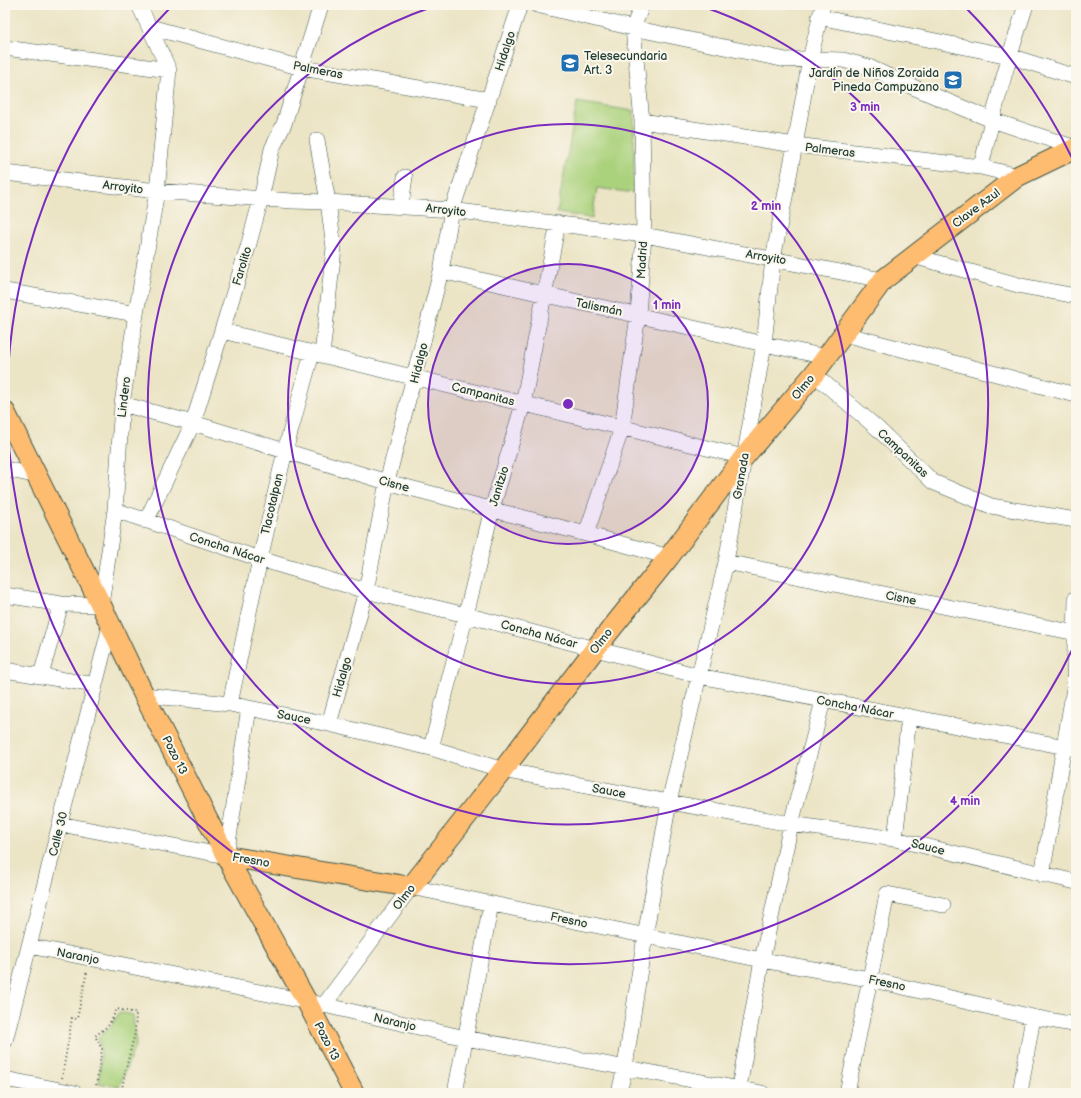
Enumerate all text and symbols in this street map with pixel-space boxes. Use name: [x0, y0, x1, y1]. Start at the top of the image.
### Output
street label: Hidalgo: [492, 29, 519, 73]
place label: Telesecundaria Art. 3: [584, 49, 667, 78]
school or university icon: Telesecundaria Art. 3: [559, 52, 581, 74]
street label: Palmeras: [292, 58, 344, 83]
place label: Jardín de Niños Zoraida Pineda Campuzano: [809, 66, 939, 95]
school or university icon: Jardín de Niños Zoraida Pineda Campuzano: [942, 69, 964, 91]
text: 3 min: [850, 100, 880, 115]
street label: Palmeras: [804, 140, 856, 161]
street label: Arroyito: [102, 178, 144, 197]
street label: Clave Azul: [949, 185, 1003, 231]
text: 2 min: [751, 199, 781, 214]
street label: Arroyito: [425, 201, 467, 220]
street label: Madrid: [634, 240, 651, 280]
street label: Farolito: [229, 245, 256, 288]
street label: Arroyito: [745, 247, 787, 268]
street label: Talismán: [574, 295, 624, 320]
text: 1 min: [653, 298, 681, 313]
street label: Hidalgo: [407, 341, 432, 385]
street label: Olmo: [788, 371, 818, 403]
street label: Lindero: [115, 375, 134, 419]
street label: Campanitas: [450, 379, 516, 410]
centre of rings: [561, 397, 575, 411]
street label: Campanitas: [874, 426, 931, 481]
street label: Granada: [730, 451, 753, 501]
street label: Janitzio: [486, 464, 513, 508]
street label: Tlacotalpan: [258, 472, 287, 536]
street label: Cisne: [377, 473, 411, 496]
street label: Concha Nácar: [187, 529, 267, 568]
street label: Cisne: [884, 588, 918, 609]
street label: Concha Nácar: [499, 617, 579, 652]
street label: Olmo: [587, 625, 616, 657]
street label: Hidalgo: [330, 655, 355, 699]
street label: Concha Nácar: [815, 693, 896, 722]
street label: Sauce: [276, 707, 312, 728]
street label: Pozo 13: [158, 733, 191, 777]
street label: Sauce: [591, 781, 627, 802]
text: 4 min: [950, 794, 980, 809]
street label: Calle 30: [46, 810, 71, 858]
street label: Sauce: [909, 836, 946, 859]
street label: Fresno: [231, 850, 271, 871]
street label: Olmo: [390, 881, 419, 913]
street label: Fresno: [549, 909, 589, 932]
street label: Naranjo: [55, 945, 101, 968]
street label: Fresno: [867, 972, 907, 995]
street label: Naranjo: [372, 1010, 418, 1035]
street label: Pozo 13: [310, 1019, 343, 1063]

